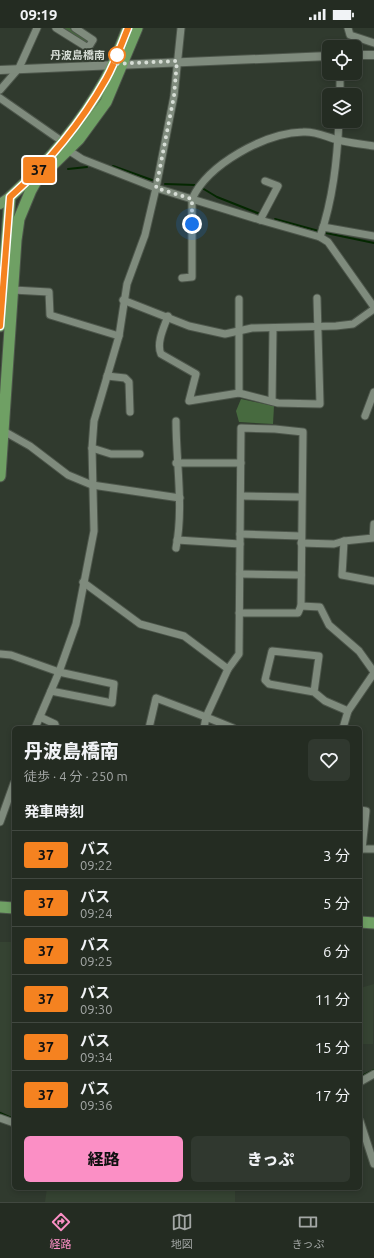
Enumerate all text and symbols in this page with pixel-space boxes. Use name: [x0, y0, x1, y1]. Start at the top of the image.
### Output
text: 09:19: [20, 6, 58, 23]
map controls: [322, 40, 362, 128]
button: locate: [322, 40, 362, 80]
marker: 丹波島橋南: [108, 46, 126, 64]
place label: 丹波島橋南: [50, 49, 105, 61]
button: layers: [322, 88, 362, 128]
line badge: 37: [21, 157, 57, 183]
text: 37: [31, 162, 47, 178]
your location: [182, 214, 202, 234]
button: heart: [308, 739, 350, 781]
text: 丹波島橋南: [24, 740, 119, 762]
text: 徒歩 · 4 分 · 250 m: [24, 769, 128, 783]
text: 発車時刻: [24, 803, 84, 820]
text: バス: [80, 840, 110, 857]
text: 37: [38, 847, 54, 863]
text: 3 分: [323, 847, 350, 864]
text: 09:22: [80, 858, 113, 872]
text: バス: [80, 888, 110, 905]
text: 37: [38, 895, 54, 911]
text: 5 分: [323, 895, 350, 912]
text: 09:24: [80, 906, 113, 920]
text: バス: [80, 936, 110, 953]
text: 37: [38, 943, 54, 959]
text: 6 分: [323, 943, 350, 960]
text: 09:25: [80, 954, 113, 968]
text: バス: [80, 984, 110, 1001]
text: 37: [38, 991, 54, 1007]
text: 11 分: [315, 991, 350, 1008]
text: 09:30: [80, 1002, 113, 1016]
text: バス: [80, 1032, 110, 1049]
text: 37: [38, 1039, 54, 1055]
text: 15 分: [315, 1039, 350, 1056]
text: 09:34: [80, 1050, 113, 1064]
text: バス: [80, 1080, 110, 1097]
text: 37: [38, 1087, 54, 1103]
text: 17 分: [315, 1087, 350, 1104]
text: 09:36: [80, 1098, 113, 1112]
button: 経路: [24, 1136, 183, 1182]
button: きっぷ: [191, 1136, 350, 1182]
tab: 経路: [50, 1211, 72, 1251]
tab: 地図: [171, 1211, 193, 1251]
tab: きっぷ: [292, 1211, 324, 1251]

